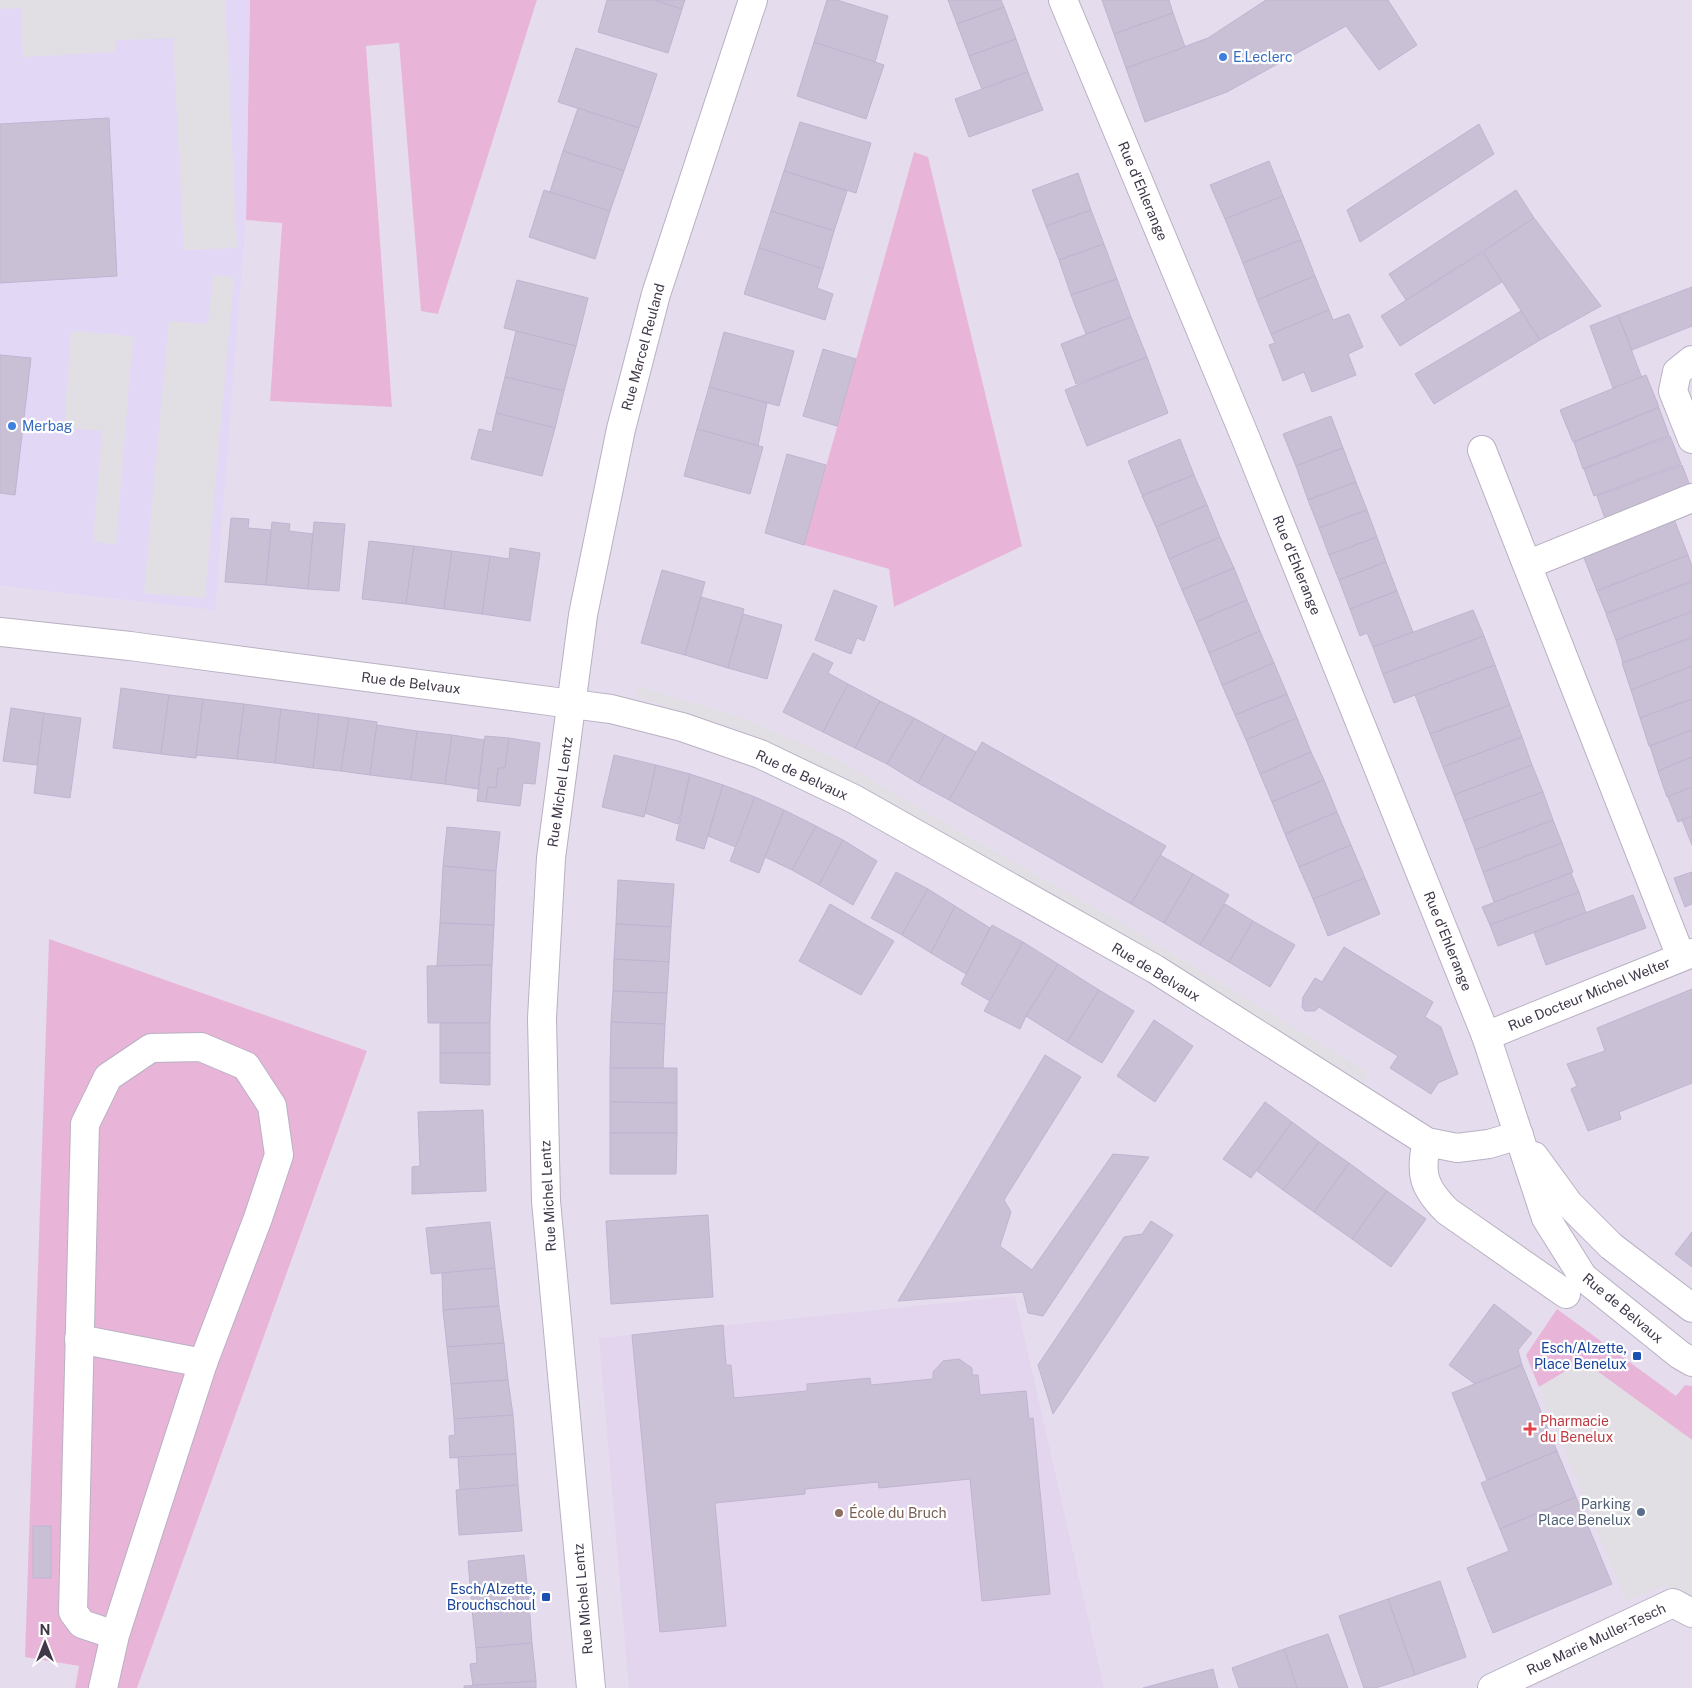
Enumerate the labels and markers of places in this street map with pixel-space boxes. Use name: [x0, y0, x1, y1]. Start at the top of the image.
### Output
place label: E.Leclerc: [1233, 49, 1293, 65]
marker: E.Leclerc: [1217, 51, 1229, 63]
place label: Merbag: [22, 418, 73, 434]
marker: Merbag: [6, 420, 18, 432]
place label: Esch/Alzette, Place Benelux: [1534, 1340, 1627, 1372]
marker: Esch/Alzette, Place Benelux: [1631, 1350, 1643, 1362]
place label: Pharmacie du Benelux: [1540, 1413, 1613, 1445]
marker: Pharmacie du Benelux: [1524, 1423, 1536, 1435]
place label: Parking Place Benelux: [1538, 1496, 1631, 1528]
place label: École du Bruch: [849, 1504, 946, 1521]
marker: Parking Place Benelux: [1635, 1506, 1647, 1518]
marker: École du Bruch: [833, 1507, 845, 1519]
place label: Esch/Alzette, Brouchschoul: [447, 1581, 536, 1613]
marker: Esch/Alzette, Brouchschoul: [540, 1591, 552, 1603]

